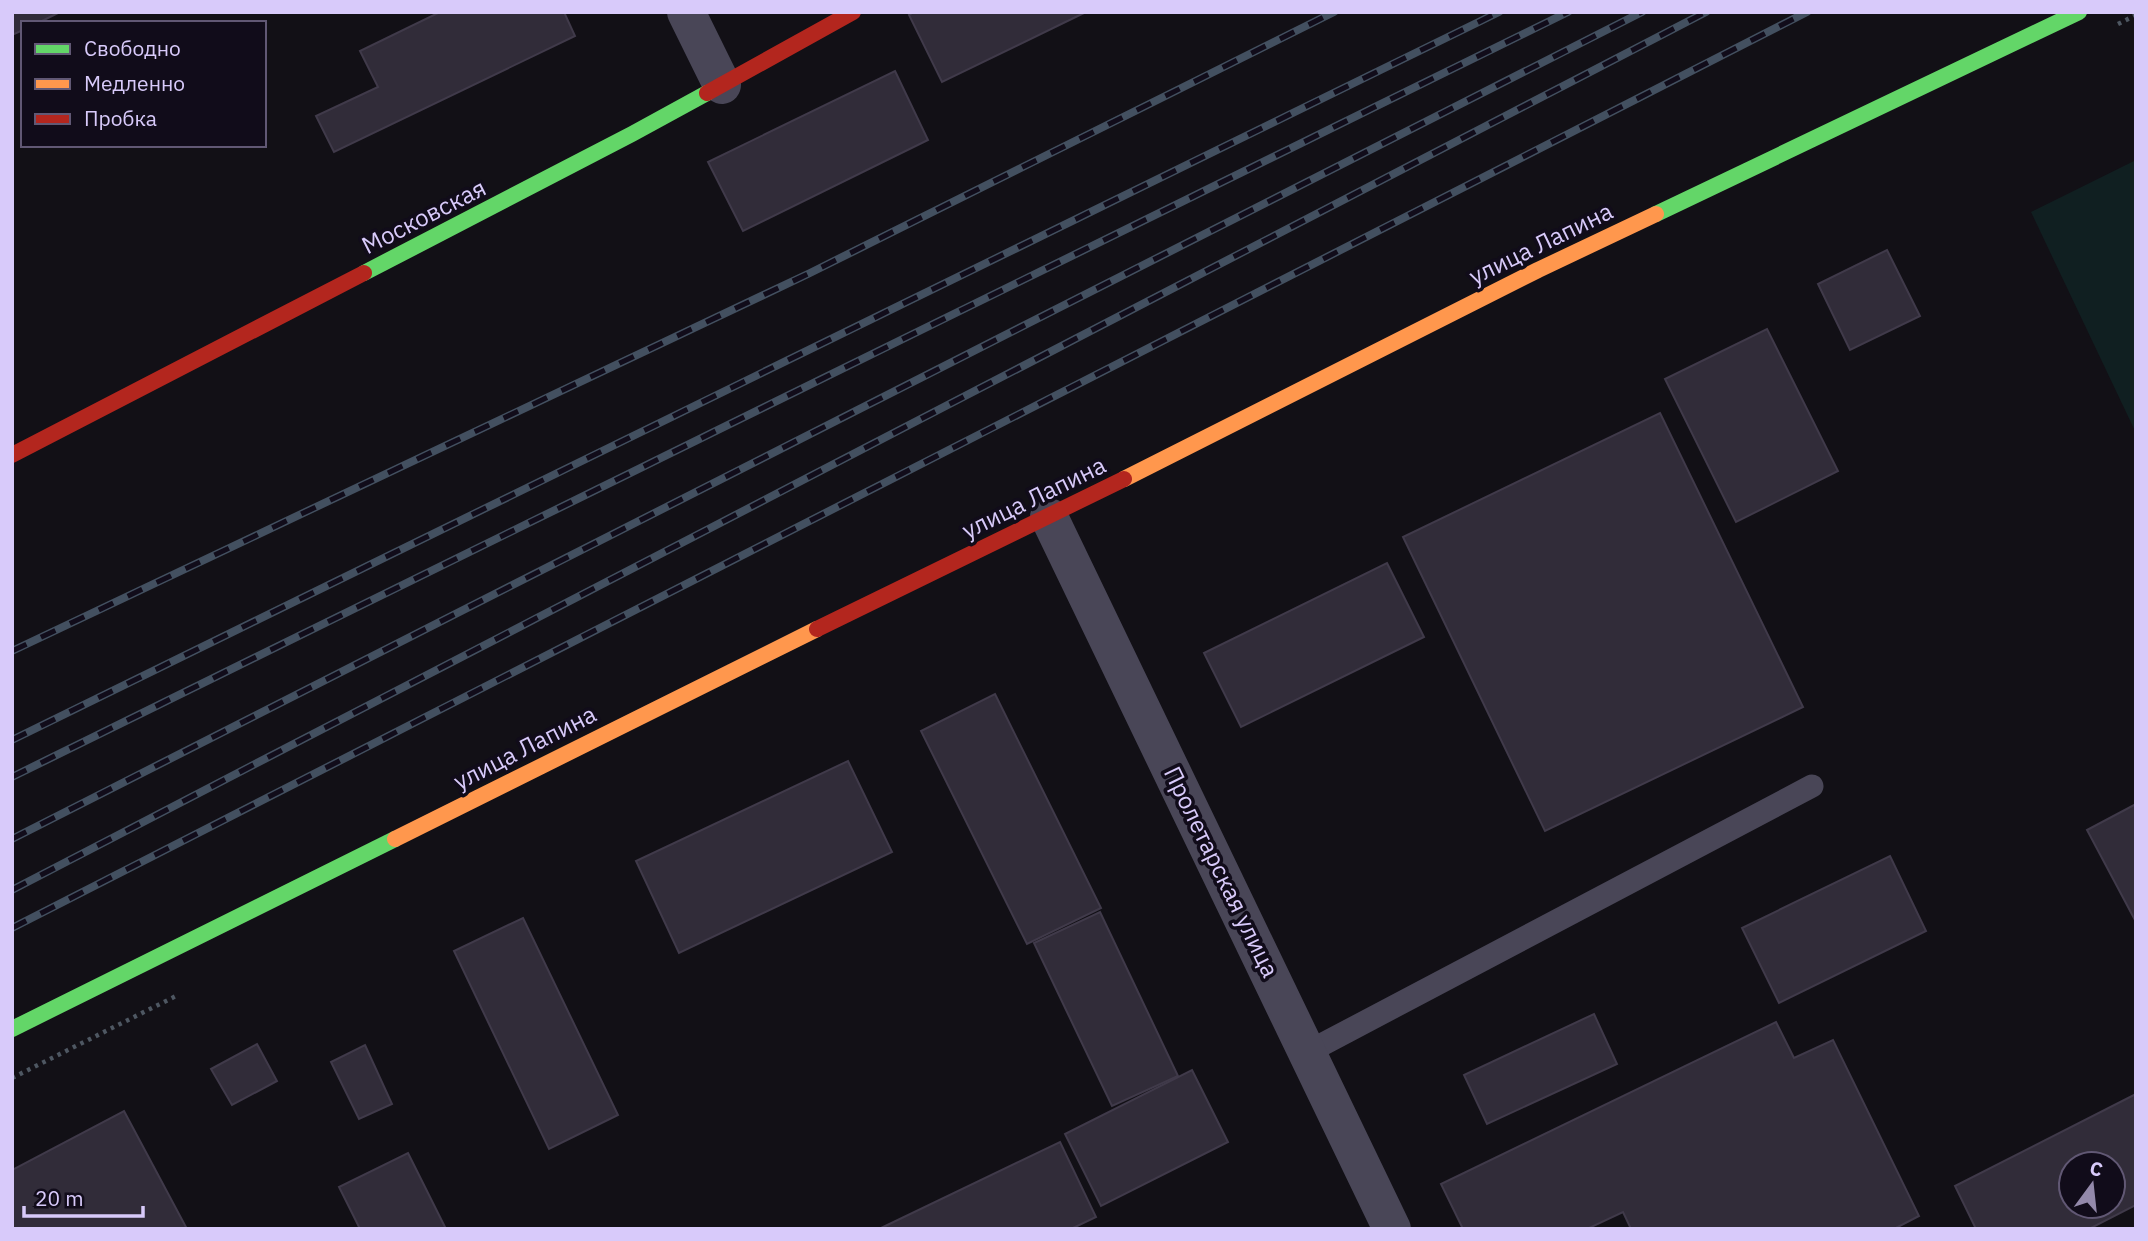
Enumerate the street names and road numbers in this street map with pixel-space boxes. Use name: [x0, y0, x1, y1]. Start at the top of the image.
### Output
street label: Московская: [356, 171, 491, 261]
street label: улица Лапина: [1463, 194, 1618, 292]
street label: улица Лапина: [956, 448, 1111, 546]
street label: улица Лапина: [448, 697, 602, 797]
street label: Пролетарская улица: [1157, 761, 1287, 983]

